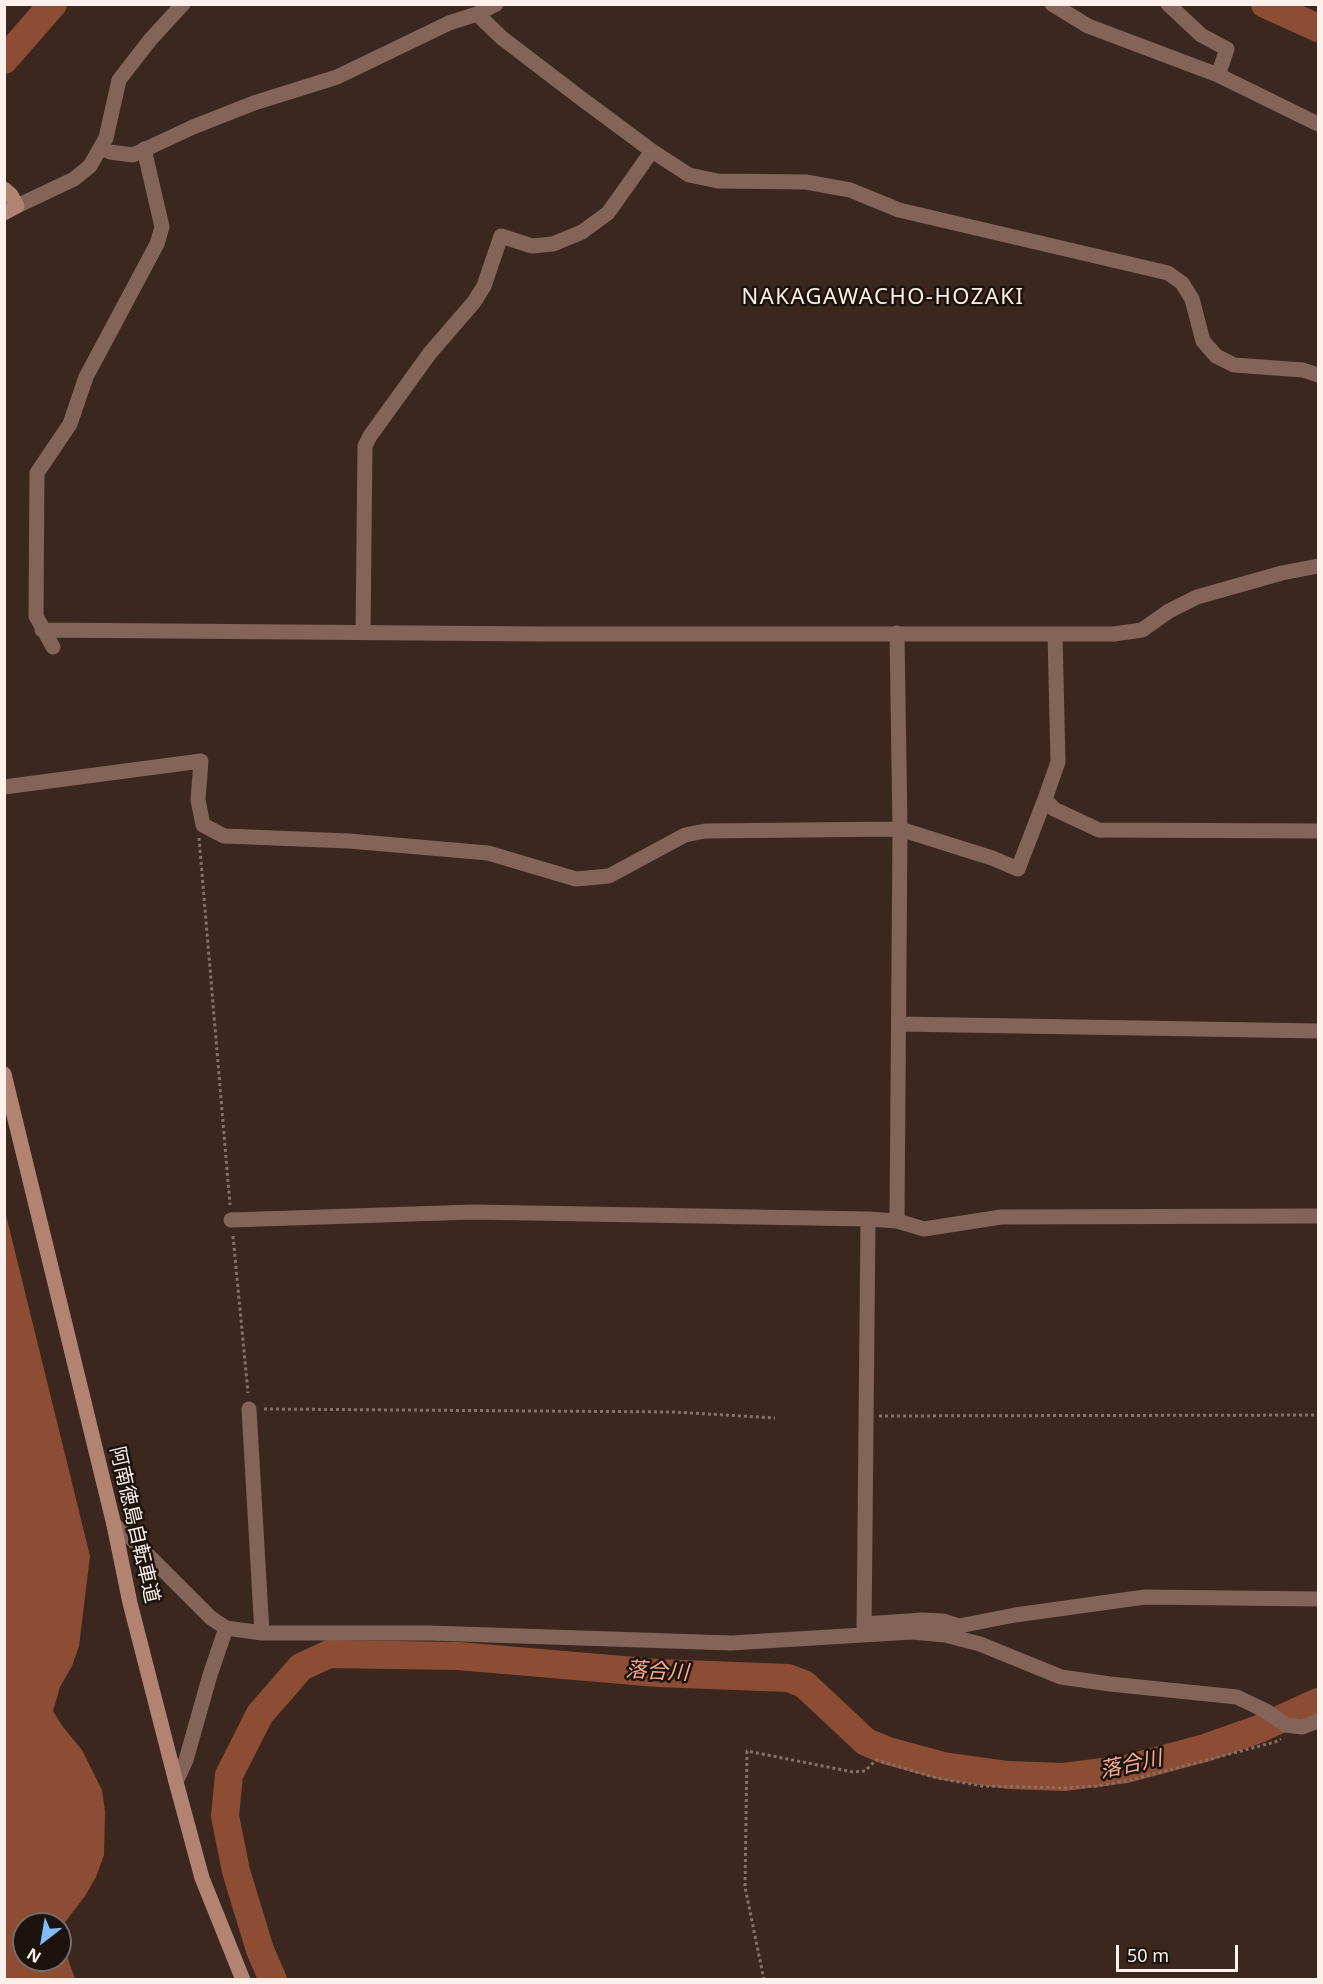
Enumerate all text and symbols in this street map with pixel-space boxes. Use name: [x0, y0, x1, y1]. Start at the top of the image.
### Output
district label: NAKAGAWACHO-HOZAKI: [742, 285, 1024, 311]
street label: 阿南徳島自転車道: [104, 1444, 164, 1606]
water label: 落合川: [625, 1658, 689, 1686]
water label: 落合川: [1098, 1746, 1164, 1784]
north arrow: [12, 1912, 72, 1972]
scale bar: [1119, 1933, 1240, 1971]
text: N: [23, 1943, 45, 1968]
text: 50 m: [1127, 1943, 1169, 1967]

